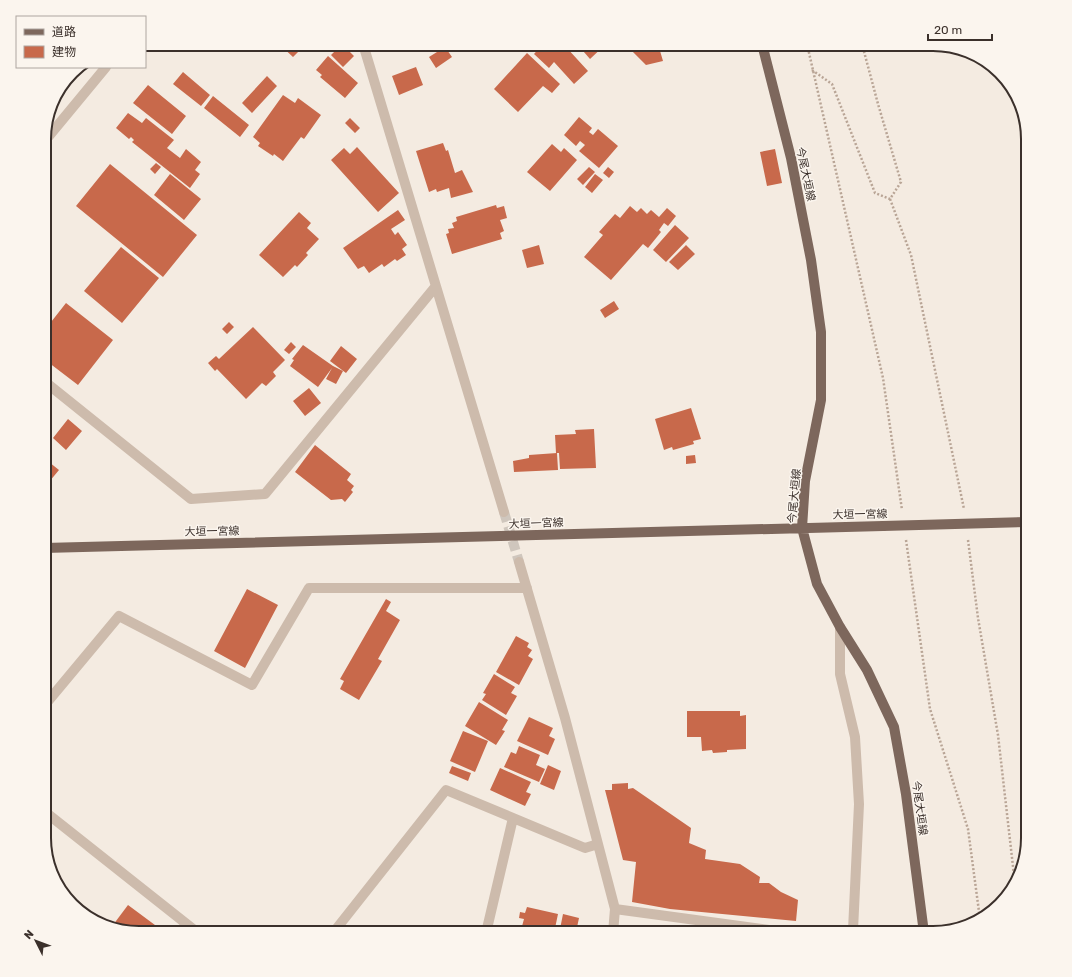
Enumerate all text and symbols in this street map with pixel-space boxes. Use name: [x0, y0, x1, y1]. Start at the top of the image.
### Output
legend: [16, 16, 146, 68]
scale bar: [928, 16, 992, 42]
text: 20 m: [934, 23, 962, 37]
text: 道路: [52, 25, 76, 39]
text: 建物: [52, 45, 76, 59]
street label: 今尾大垣線: [793, 146, 818, 202]
street label: 今尾大垣線: [786, 468, 803, 524]
street label: 大垣一宮線: [832, 508, 888, 521]
street label: 大垣一宮線: [508, 516, 564, 531]
street label: 大垣一宮線: [184, 525, 240, 538]
street label: 今尾大垣線: [909, 780, 930, 836]
north arrow: [16, 921, 56, 961]
text: N: [21, 927, 36, 942]

